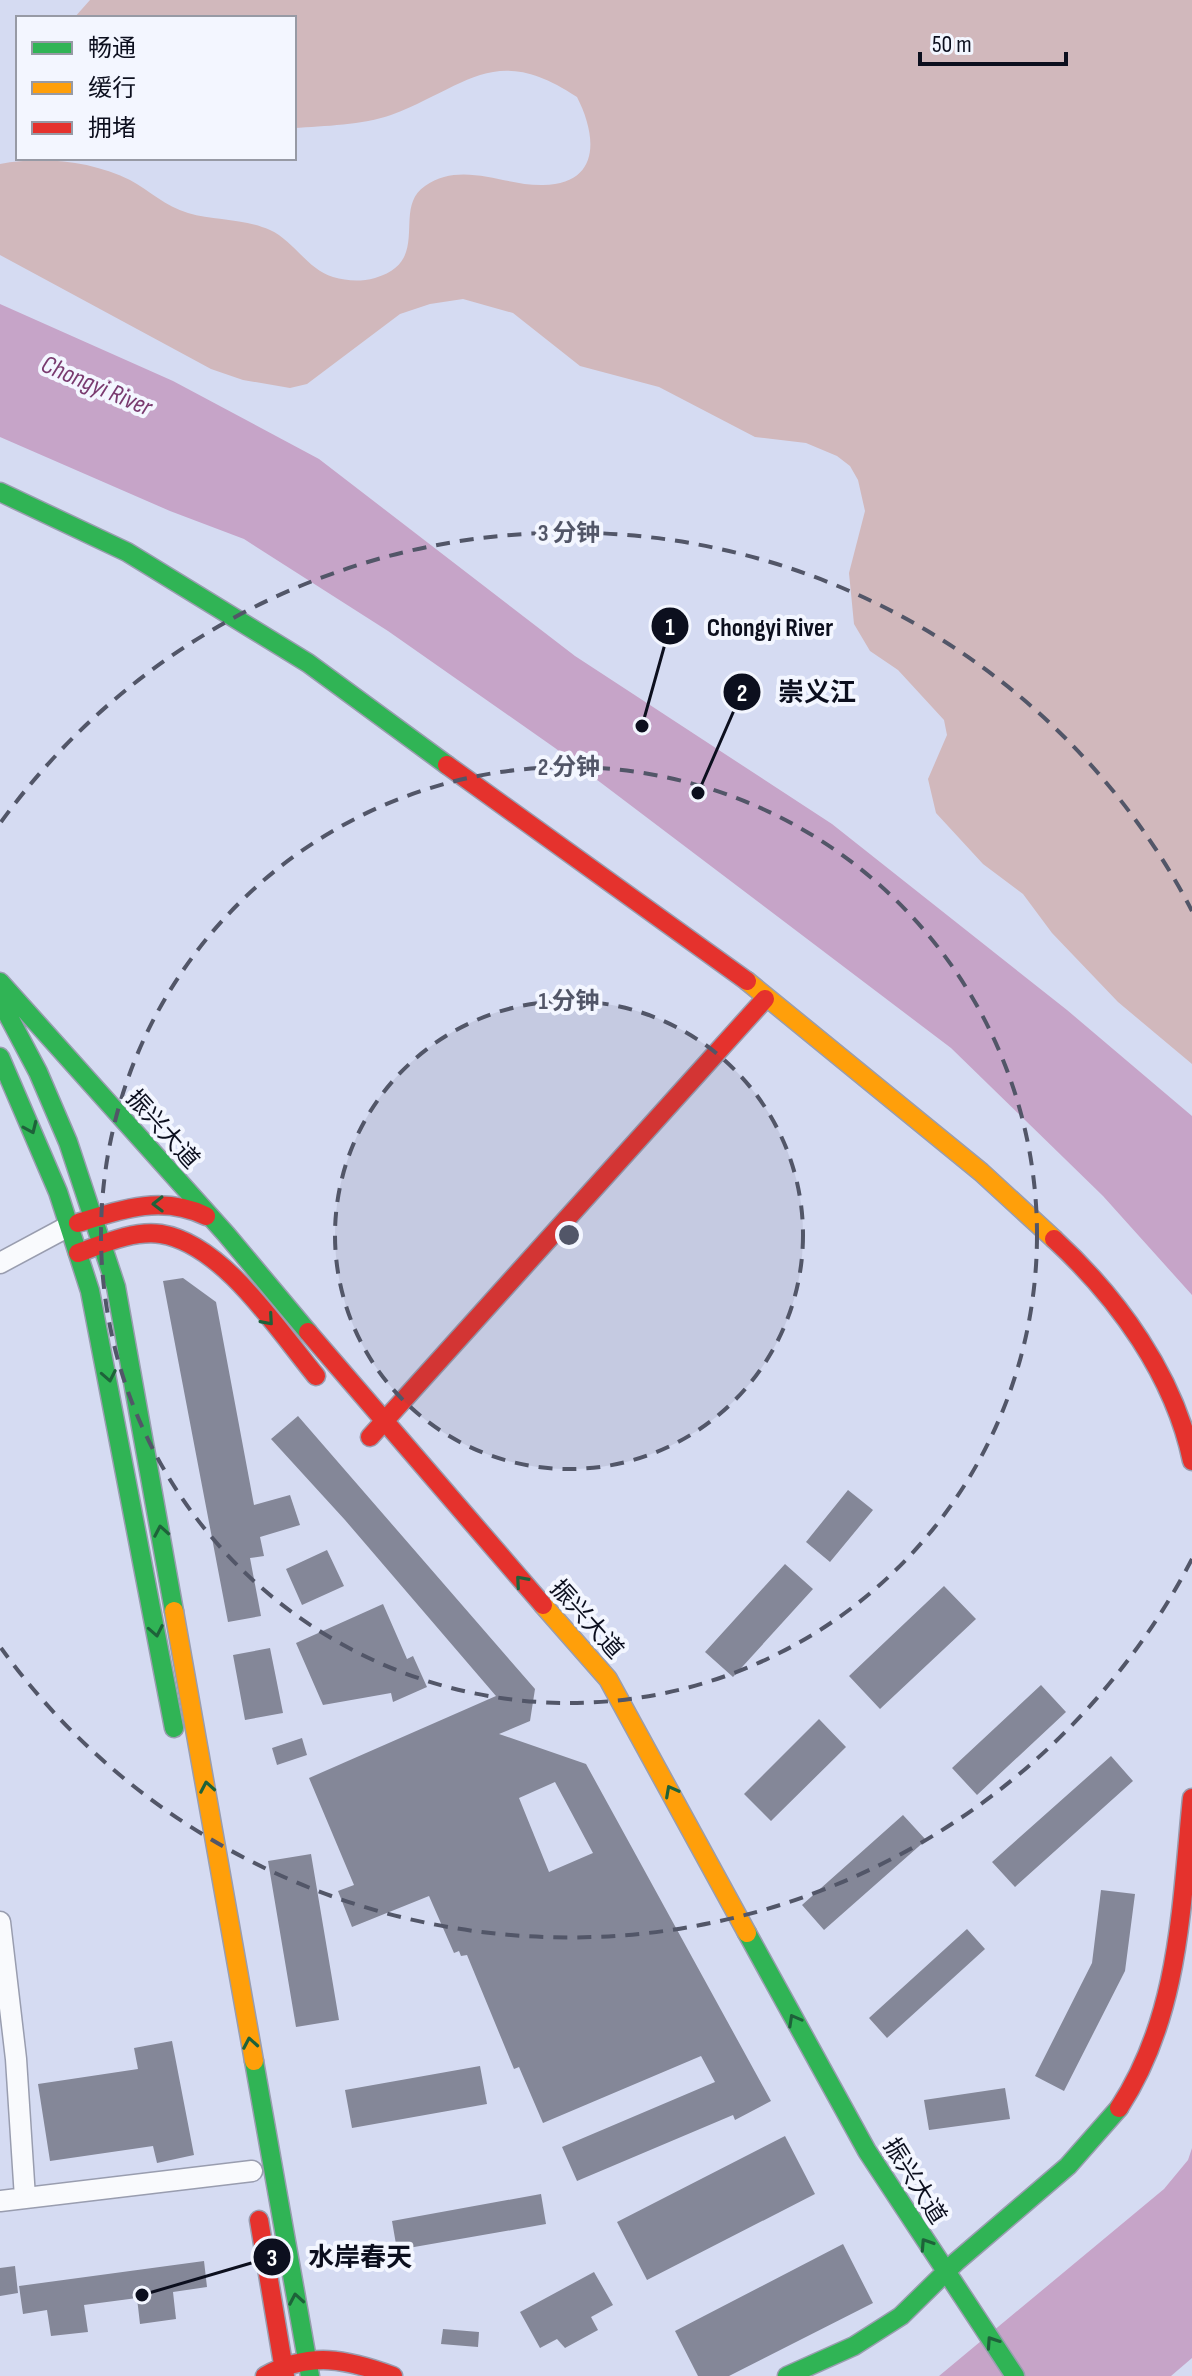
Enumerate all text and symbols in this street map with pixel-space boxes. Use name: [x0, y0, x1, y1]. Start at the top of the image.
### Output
legend: [16, 16, 296, 160]
scale bar: [920, 16, 1066, 66]
text: 50 m: [932, 30, 972, 59]
text: 畅通: [88, 34, 136, 63]
text: 缓行: [88, 74, 136, 103]
text: 拥堵: [88, 114, 136, 143]
water label: Chongyi River: [36, 349, 158, 424]
text: 3 分钟: [538, 519, 600, 548]
callout: Chongyi River: [650, 601, 849, 651]
text: 1: [665, 613, 675, 642]
text: Chongyi River: [707, 613, 833, 644]
callout: 崇义江: [722, 667, 872, 717]
text: 崇义江: [778, 678, 856, 709]
text: 2: [737, 679, 747, 708]
text: 2 分钟: [538, 753, 600, 782]
text: 1 分钟: [538, 987, 600, 1016]
street label: 振兴大道: [120, 1084, 206, 1175]
one-way arrow: [22, 1120, 38, 1134]
one-way arrow: [151, 1195, 164, 1212]
centre of rings: [555, 1221, 583, 1249]
one-way arrow: [258, 1310, 273, 1325]
one-way arrow: [99, 1369, 116, 1382]
one-way arrow: [154, 1524, 171, 1538]
street label: 振兴大道: [544, 1574, 630, 1665]
one-way arrow: [516, 1575, 530, 1590]
one-way arrow: [147, 1625, 164, 1638]
one-way arrow: [199, 1780, 216, 1794]
one-way arrow: [665, 1785, 681, 1799]
one-way arrow: [789, 2013, 804, 2028]
one-way arrow: [243, 2036, 260, 2050]
street label: 振兴大道: [877, 2133, 952, 2230]
callout: 水岸春天: [252, 2232, 428, 2282]
one-way arrow: [920, 2238, 935, 2253]
text: 水岸春天: [308, 2243, 412, 2274]
text: 3: [267, 2244, 277, 2273]
one-way arrow: [289, 2292, 306, 2306]
one-way arrow: [987, 2336, 1002, 2351]

